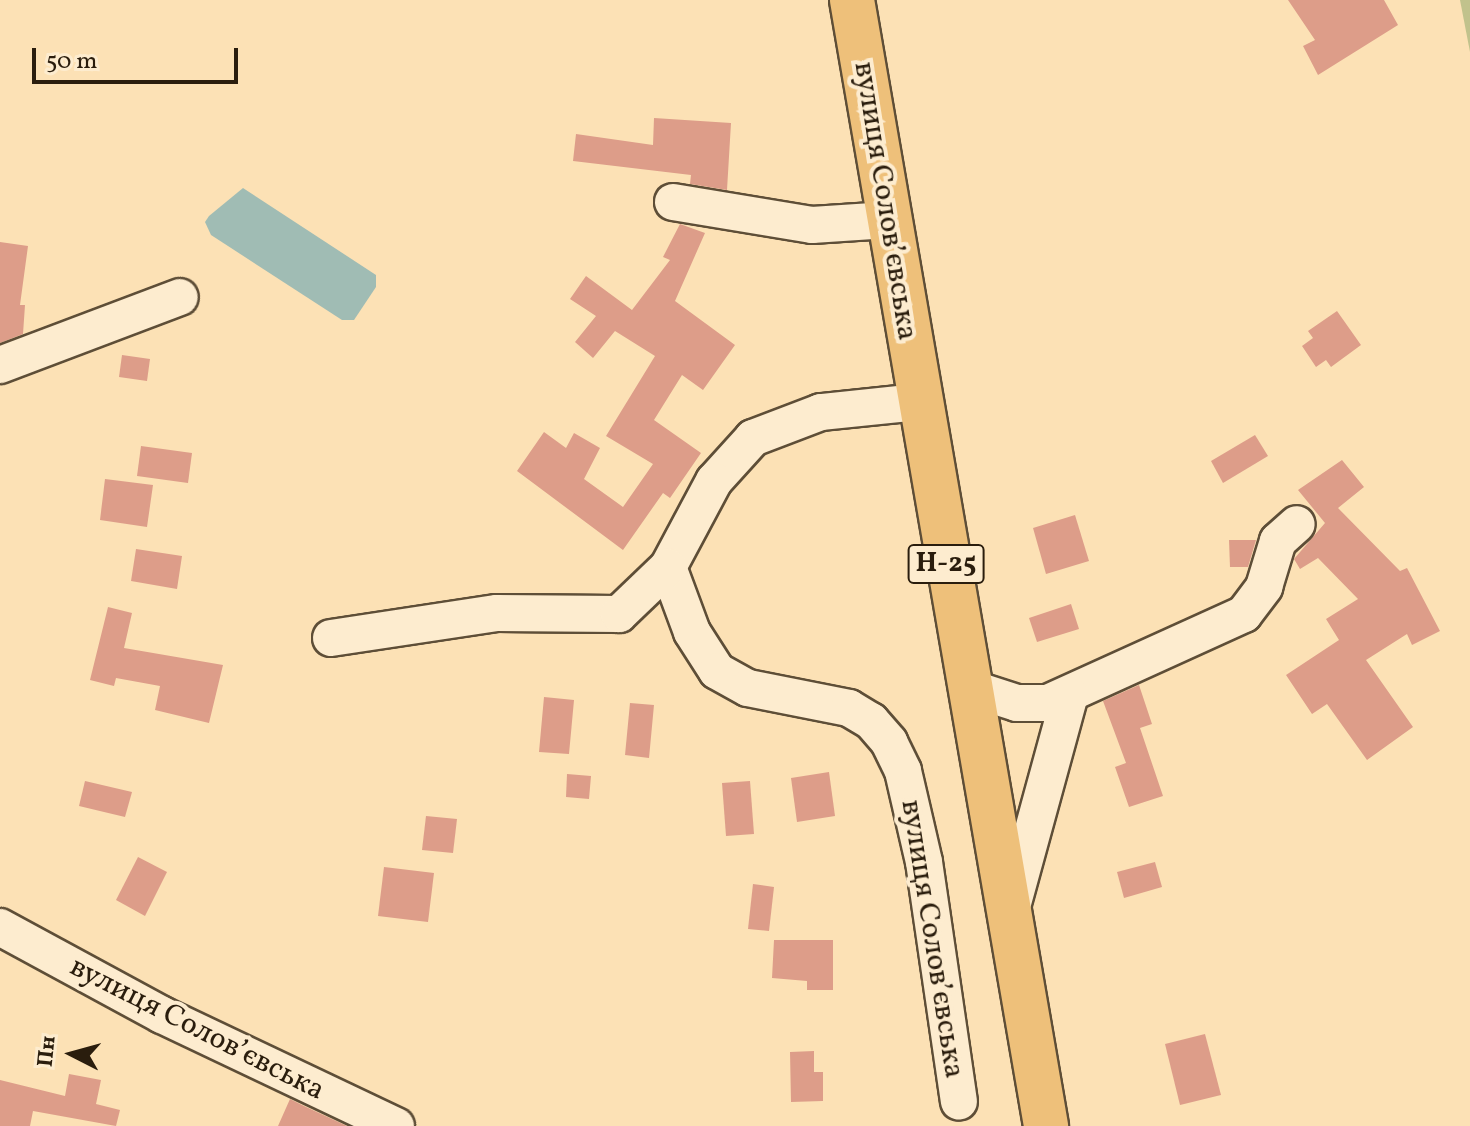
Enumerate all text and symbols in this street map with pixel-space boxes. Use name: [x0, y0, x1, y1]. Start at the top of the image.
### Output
scale bar: [36, 32, 242, 82]
text: 50 m: [46, 45, 98, 79]
street label: вулиця Соловʼєвська: [845, 59, 925, 343]
road number: Н-25: [906, 540, 986, 588]
street label: вулиця Соловʼєвська: [892, 797, 972, 1081]
street label: вулиця Соловʼєвська: [63, 949, 331, 1109]
north arrow: [32, 1014, 112, 1094]
text: Пн: [31, 1034, 65, 1069]

